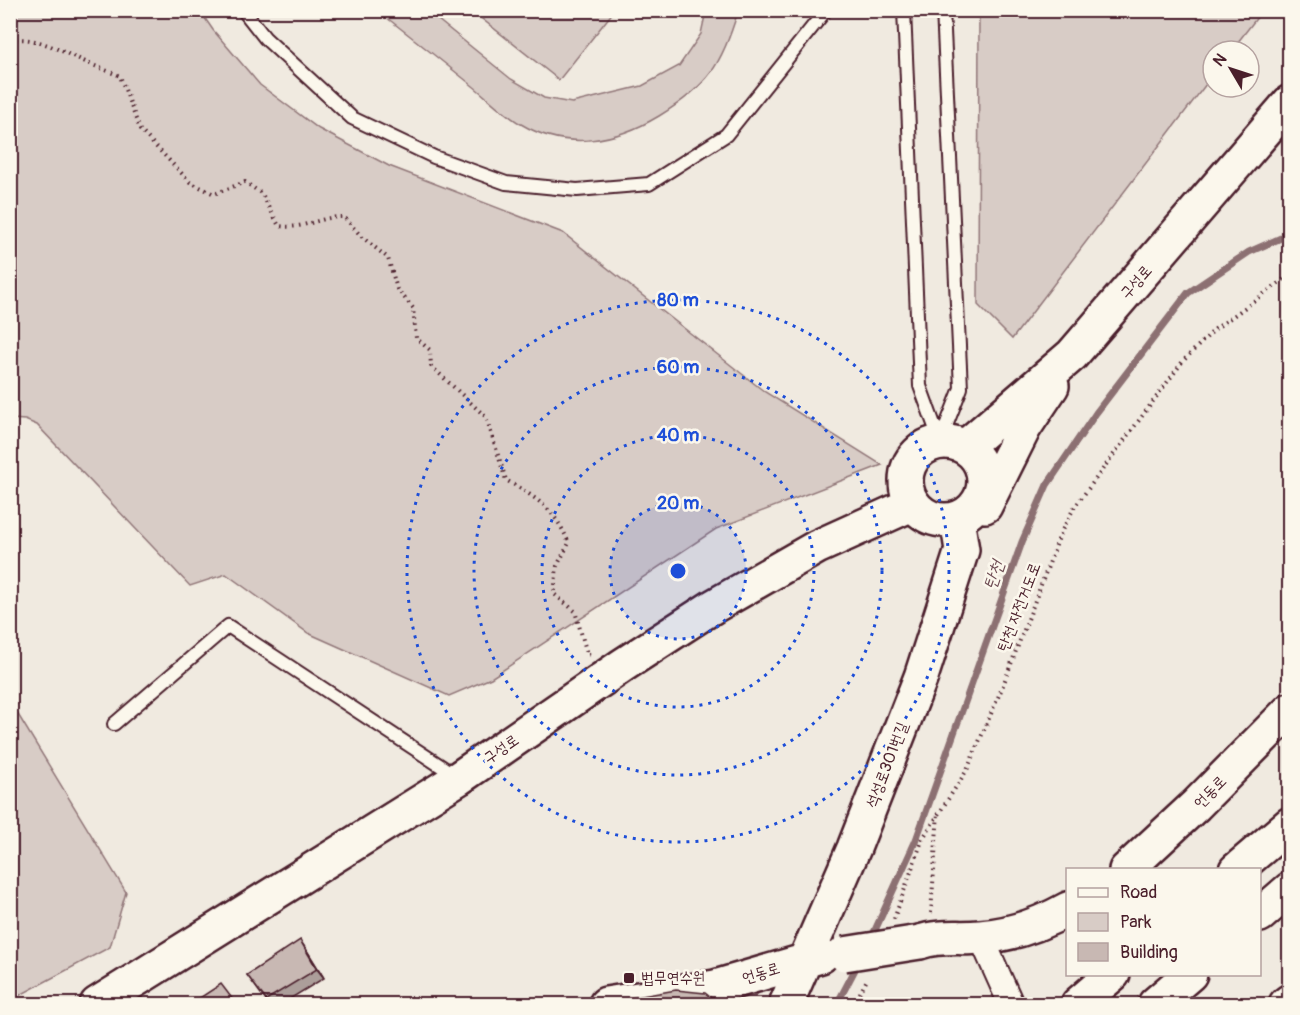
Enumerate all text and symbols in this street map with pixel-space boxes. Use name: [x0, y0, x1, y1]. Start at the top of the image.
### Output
north arrow: [1201, 39, 1261, 99]
text: N: [1209, 50, 1231, 71]
street label: 구성로: [1116, 261, 1156, 303]
text: 80 m: [657, 289, 699, 312]
text: 60 m: [657, 356, 699, 379]
text: 40 m: [657, 424, 699, 447]
text: 20 m: [657, 492, 699, 515]
water label: 탄천: [978, 556, 1010, 592]
street label: 탄천 자전거도로: [993, 560, 1045, 654]
centre of rings: [668, 561, 688, 581]
street label: 석성로301번길: [861, 719, 913, 811]
street label: 구성로: [479, 730, 523, 768]
street label: 언동로: [1189, 771, 1231, 813]
legend: [1066, 868, 1261, 976]
text: Road: [1120, 881, 1157, 904]
text: Park: [1120, 911, 1152, 934]
text: Building: [1120, 941, 1178, 964]
street label: 언동로: [740, 958, 782, 988]
place label: 법무연수원: [641, 968, 705, 988]
marker: 법무연수원: [622, 971, 636, 985]

